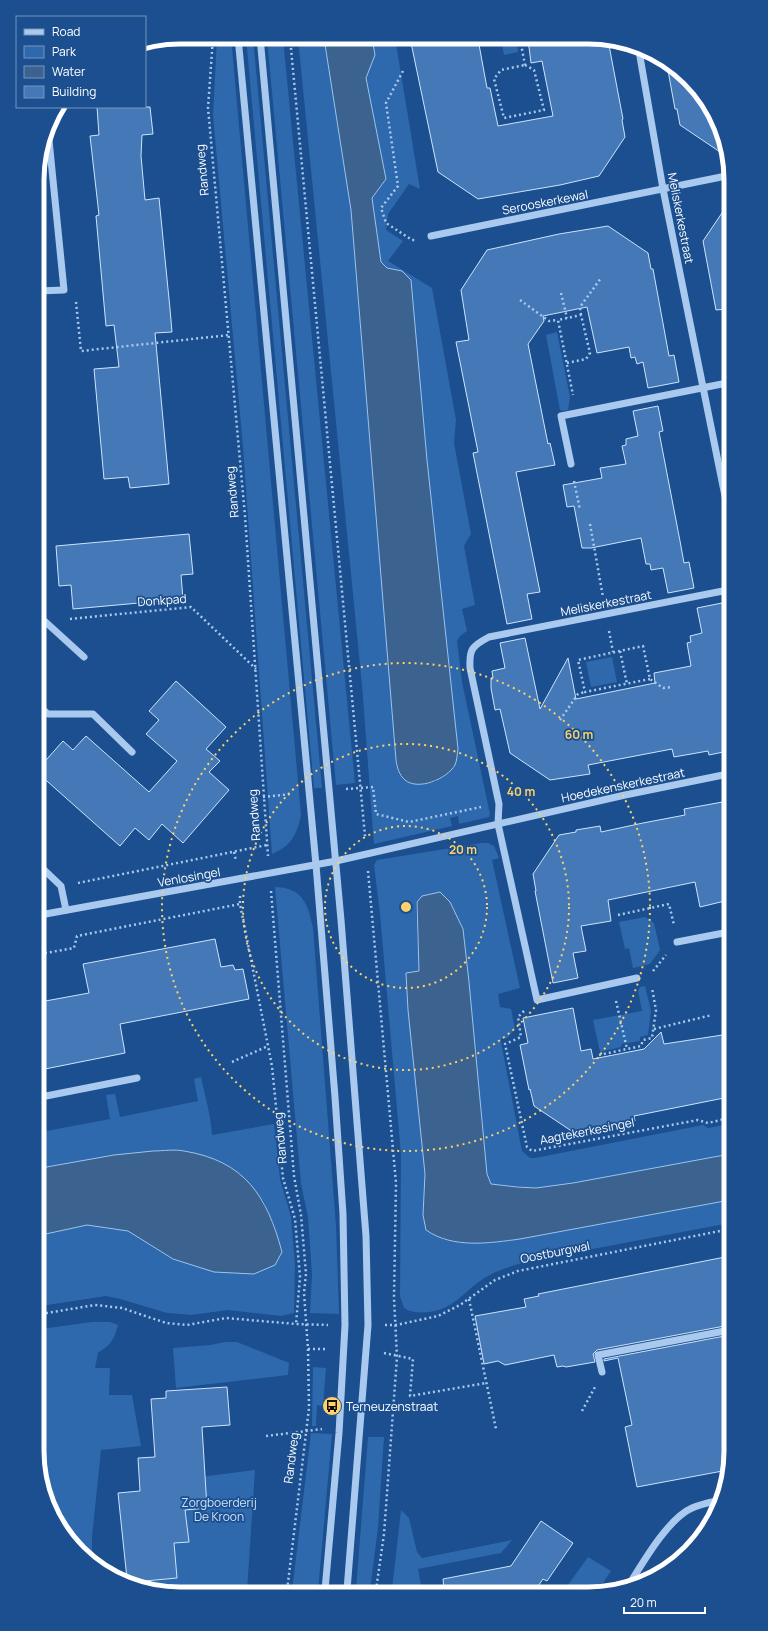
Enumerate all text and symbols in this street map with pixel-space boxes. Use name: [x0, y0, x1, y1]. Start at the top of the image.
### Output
legend: [16, 16, 146, 108]
text: Road: [52, 23, 80, 40]
text: Park: [52, 43, 77, 60]
text: Water: [52, 63, 86, 80]
text: Building: [52, 83, 96, 100]
street label: Randweg: [191, 144, 213, 196]
street label: Meliskerkestraat: [664, 171, 698, 265]
street label: Serooskerkewal: [501, 185, 589, 219]
street label: Randweg: [221, 466, 243, 518]
street label: Meliskerkestraat: [559, 586, 653, 620]
street label: Donkpad: [137, 590, 187, 610]
text: 60 m: [565, 726, 593, 743]
street label: Hoedekenskerkestraat: [560, 764, 687, 806]
text: 40 m: [507, 783, 535, 800]
street label: Randweg: [244, 789, 264, 841]
text: 20 m: [449, 841, 477, 858]
street label: Venlosingel: [156, 863, 222, 891]
centre of rings: [399, 900, 413, 914]
street label: Randweg: [269, 1112, 291, 1164]
street label: Aagtekerkesingel: [538, 1113, 636, 1149]
street label: Oostburgwal: [519, 1237, 591, 1267]
bus stop icon: Terneuzenstraat: [321, 1395, 343, 1417]
place label: Terneuzenstraat: [346, 1398, 438, 1415]
street label: Randweg: [279, 1431, 303, 1485]
park label: Zorgboerderij De Kroon: [181, 1494, 257, 1525]
scale bar: [624, 1589, 705, 1615]
text: 20 m: [630, 1594, 657, 1611]

